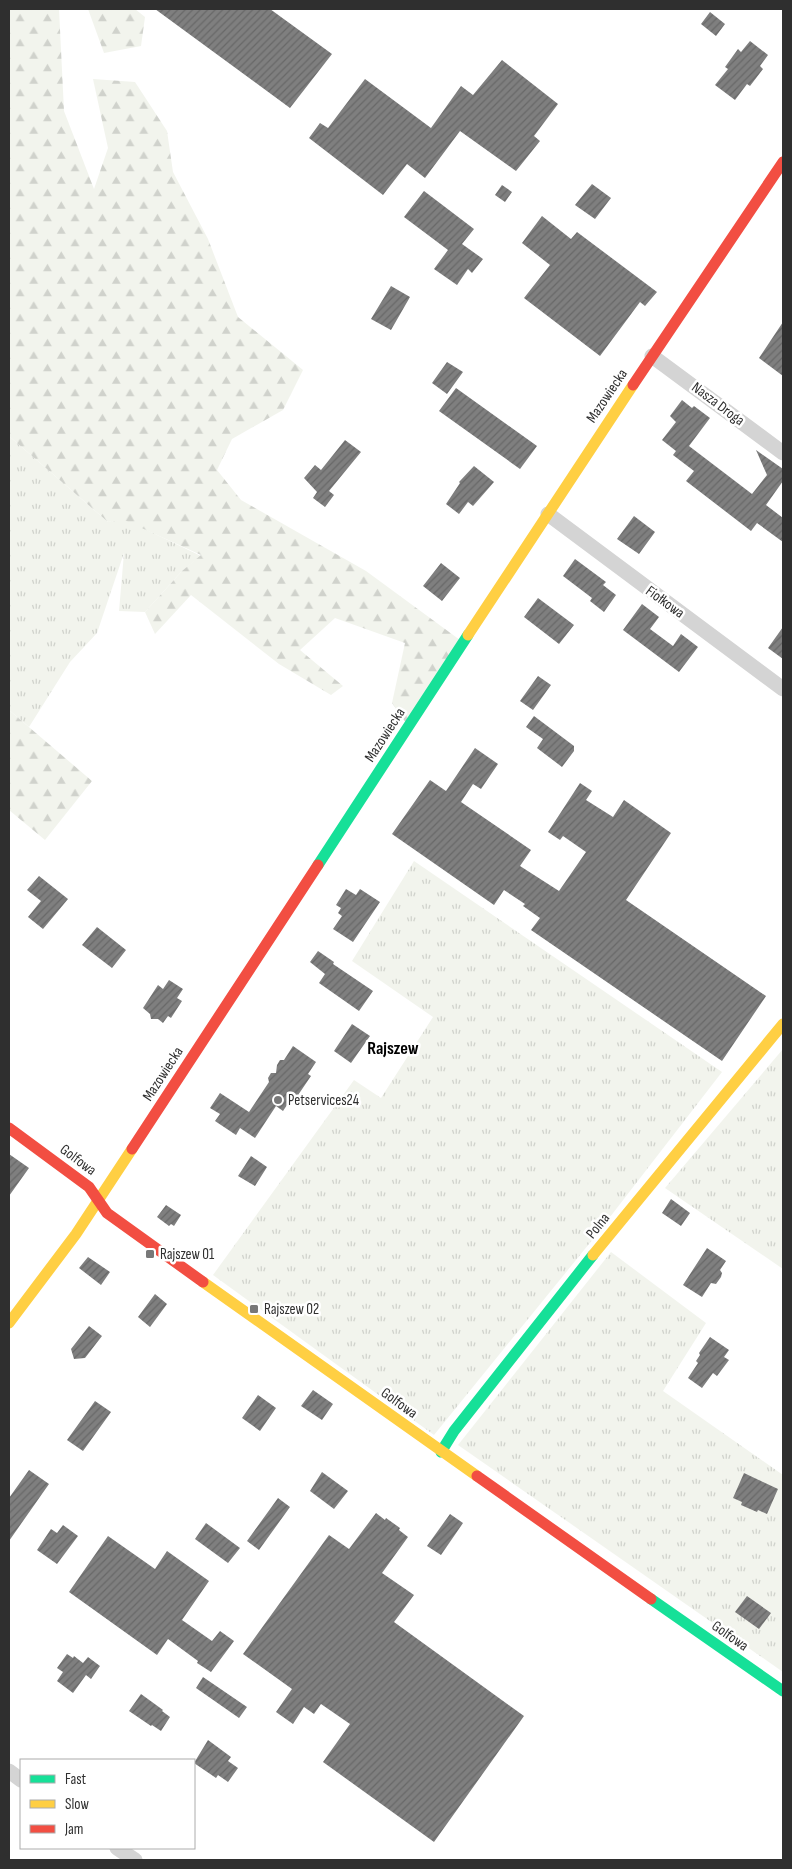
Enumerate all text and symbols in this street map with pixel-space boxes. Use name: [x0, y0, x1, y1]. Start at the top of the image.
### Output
street label: Mazowiecka: [582, 365, 632, 427]
street label: Nasza Droga: [688, 378, 748, 430]
street label: Fiołkowa: [642, 582, 688, 623]
street label: Mazowiecka: [360, 704, 410, 766]
district label: Rajszew: [367, 1038, 419, 1059]
street label: Mazowiecka: [138, 1043, 188, 1105]
place label: Petservices24: [288, 1091, 359, 1110]
marker: Petservices24: [272, 1094, 284, 1106]
street label: Golfowa: [56, 1140, 100, 1180]
street label: Polna: [582, 1209, 614, 1243]
place label: Rajszew 01: [160, 1245, 215, 1264]
marker: Rajszew 01: [144, 1248, 156, 1260]
place label: Rajszew 02: [264, 1300, 319, 1319]
marker: Rajszew 02: [248, 1303, 260, 1315]
street label: Golfowa: [377, 1383, 421, 1423]
street label: Golfowa: [708, 1617, 752, 1656]
legend: [20, 1759, 195, 1849]
text: Fast: [65, 1770, 87, 1789]
text: Slow: [65, 1795, 89, 1814]
text: Jam: [64, 1820, 83, 1839]

